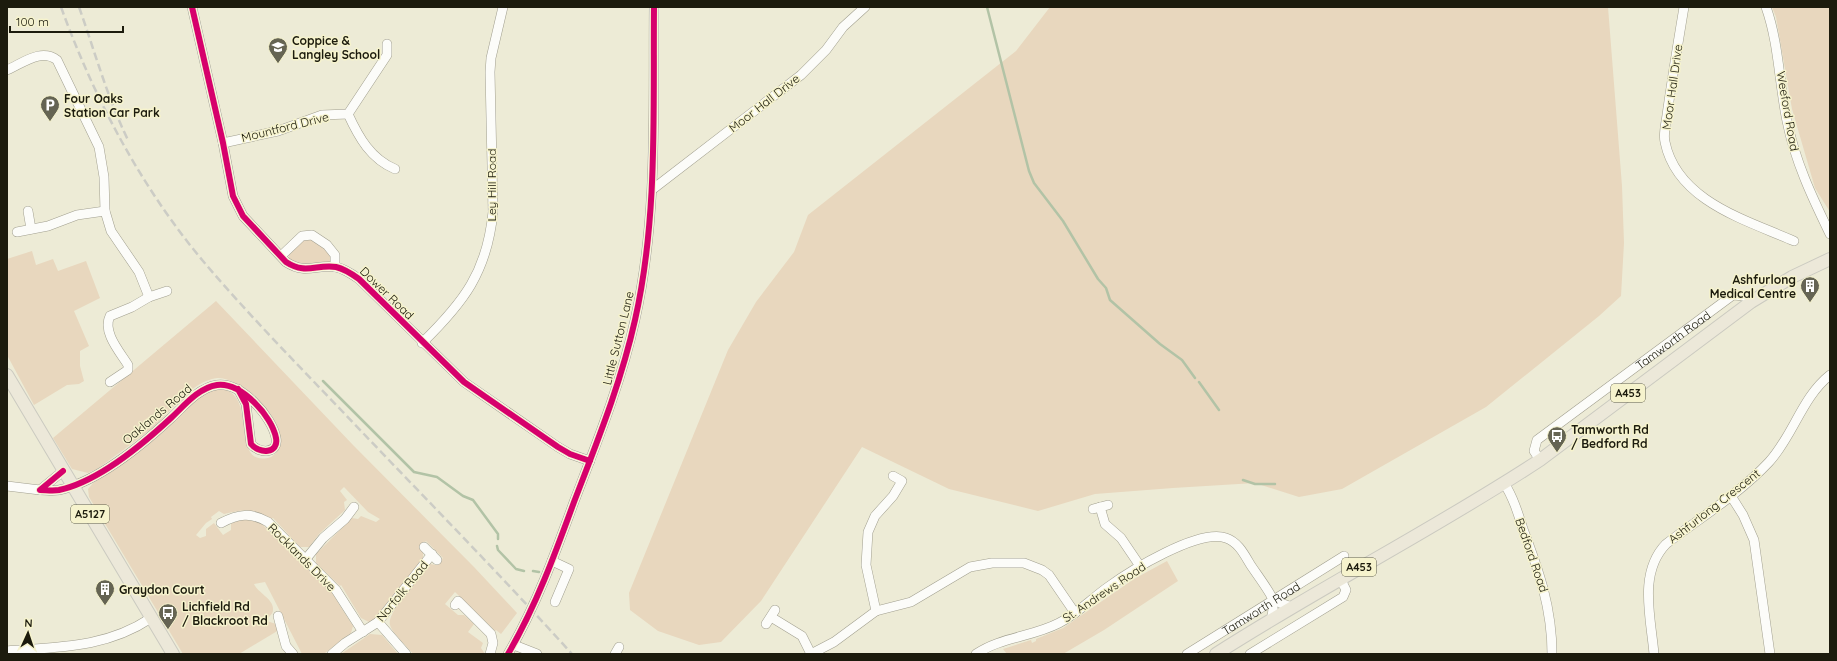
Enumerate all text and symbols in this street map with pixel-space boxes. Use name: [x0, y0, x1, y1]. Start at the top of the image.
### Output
scale bar: [10, 8, 123, 34]
text: 100 m: [16, 14, 49, 29]
place label: Coppice & Langley School: [292, 33, 380, 62]
school or university icon: Coppice & Langley School: [267, 36, 289, 64]
street label: Moor Hall Drive: [1659, 43, 1685, 131]
street label: Weeford Road: [1774, 70, 1802, 152]
street label: Moor Hall Drive: [726, 71, 803, 135]
place label: Four Oaks Station Car Park: [64, 91, 160, 120]
parking icon: Four Oaks Station Car Park: [39, 94, 61, 122]
street label: Mountford Drive: [240, 109, 330, 145]
street label: Ley Hill Road: [484, 149, 499, 221]
street label: Dower Road: [357, 263, 417, 323]
place label: Ashfurlong Medical Centre: [1710, 272, 1796, 301]
building icon: Ashfurlong Medical Centre: [1799, 275, 1821, 303]
street label: Little Sutton Lane: [599, 289, 637, 387]
street label: Tamworth Road: [1632, 307, 1713, 372]
street label: Oaklands Road: [119, 381, 195, 447]
road number: A453: [1611, 384, 1645, 402]
place label: Tamworth Rd / Bedford Rd: [1571, 422, 1649, 451]
bus stop icon: Tamworth Rd / Bedford Rd: [1546, 425, 1568, 453]
street label: Ashfurlong Crescent: [1665, 466, 1763, 546]
road number: A5127: [71, 505, 109, 523]
street label: Bedford Road: [1512, 516, 1552, 594]
street label: Rocklands Drive: [265, 520, 339, 594]
street label: Norfolk Road: [373, 558, 431, 624]
road number: A453: [1342, 558, 1376, 576]
street label: St. Andrews Road: [1060, 559, 1148, 625]
building icon: Graydon Court: [94, 578, 116, 606]
street label: Tamworth Road: [1219, 578, 1303, 638]
place label: Graydon Court: [119, 582, 205, 597]
place label: Lichfield Rd / Blackroot Rd: [182, 599, 268, 628]
bus stop icon: Lichfield Rd / Blackroot Rd: [157, 602, 179, 630]
north arrow: [8, 613, 48, 653]
text: N: [24, 616, 33, 630]

